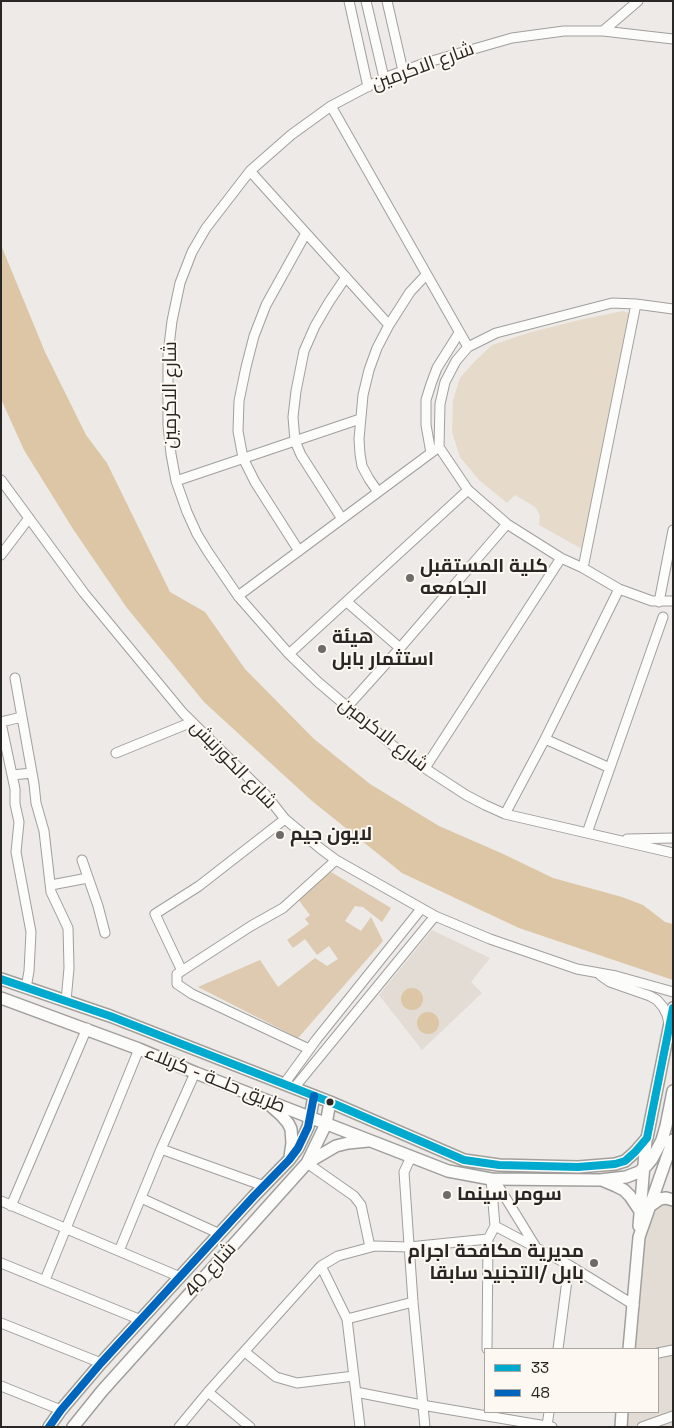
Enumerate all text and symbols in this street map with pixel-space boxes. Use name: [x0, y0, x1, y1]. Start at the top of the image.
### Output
street label: شارع الاكرمين: [369, 38, 477, 96]
street label: شارع الاكرمين: [160, 341, 182, 449]
place label: كلية المستقبل الجامعه: [420, 556, 548, 600]
marker: كلية المستقبل الجامعه: [404, 572, 416, 584]
place label: هيئة استثمار بابل: [332, 627, 434, 671]
marker: هيئة استثمار بابل: [316, 643, 328, 655]
street label: شارع الاكرمين: [334, 693, 432, 777]
street label: شارع الكورنيش: [185, 716, 281, 814]
place label: لايون جيم: [290, 824, 372, 846]
marker: لايون جيم: [274, 829, 286, 841]
street label: طريق حلــة - كربلاء: [142, 1041, 288, 1119]
unlabelled marker: [325, 1097, 335, 1107]
place label: سومر سينما: [457, 1184, 562, 1206]
marker: سومر سينما: [441, 1189, 453, 1201]
street label: شارع 40: [181, 1238, 241, 1302]
place label: مديرية مكافحة اجرام بابل /التجنيد سابقا: [407, 1241, 584, 1285]
marker: مديرية مكافحة اجرام بابل /التجنيد سابقا: [588, 1257, 600, 1269]
legend: [484, 1348, 659, 1413]
text: 33: [531, 1358, 549, 1377]
text: 48: [531, 1383, 550, 1402]

